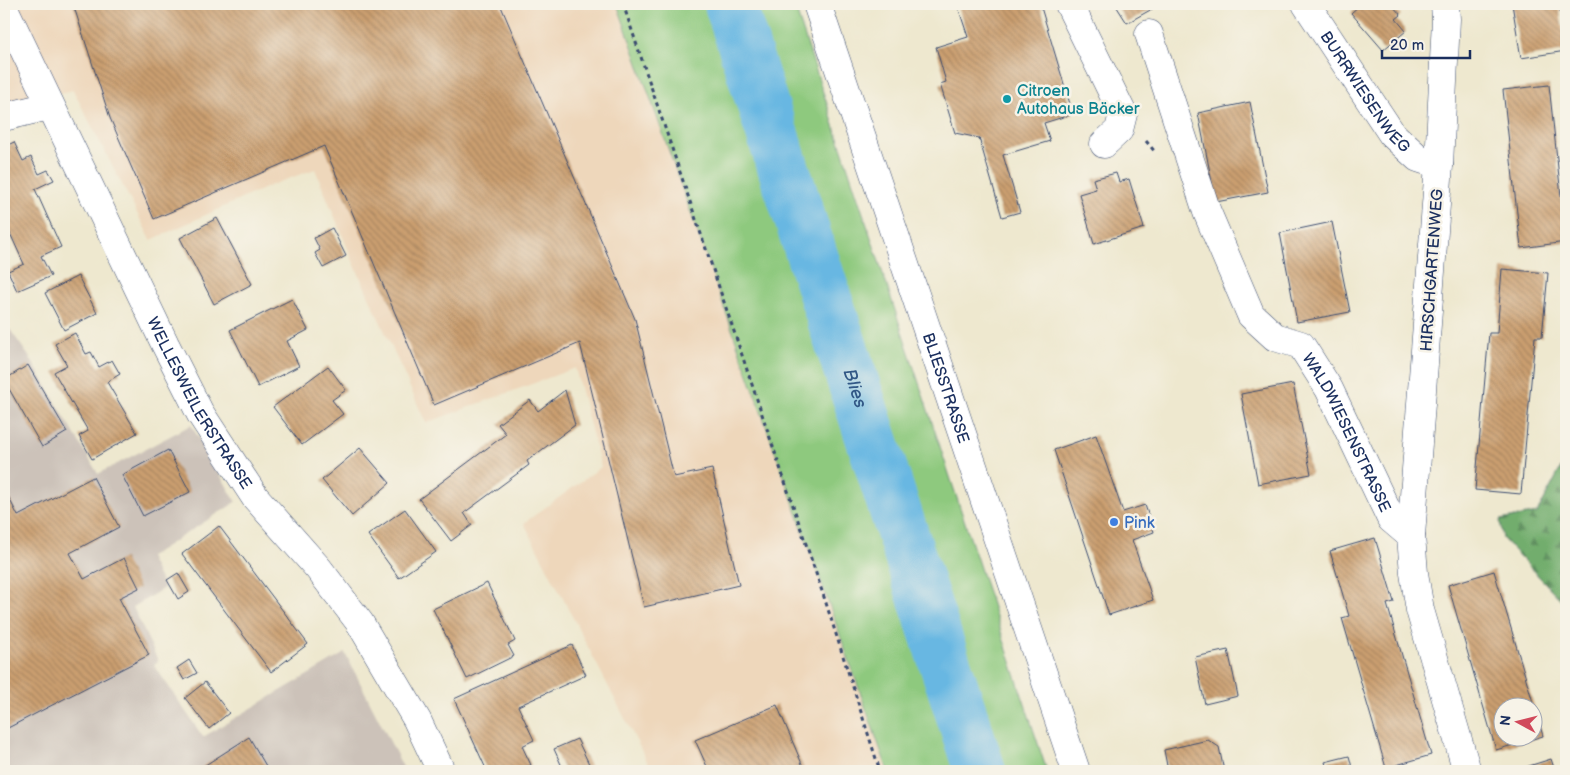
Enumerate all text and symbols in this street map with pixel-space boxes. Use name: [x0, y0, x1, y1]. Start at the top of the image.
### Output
street label: BURRWIESENWEG: [1316, 28, 1414, 157]
scale bar: [1382, 28, 1470, 60]
text: 20 m: [1390, 36, 1424, 55]
place label: Citroen Autohaus Bäcker: [1017, 82, 1140, 119]
marker: Citroen Autohaus Bäcker: [1001, 93, 1013, 105]
street label: HIRSCHGARTENWEG: [1417, 188, 1448, 352]
street label: WELLESWEILERSTRASSE: [142, 314, 255, 493]
street label: BLIESSTRASSE: [918, 330, 973, 446]
street label: WALDWIESENSTRASSE: [1298, 350, 1394, 516]
water label: Blies: [839, 366, 871, 410]
place label: Pink: [1124, 514, 1155, 533]
marker: Pink: [1108, 516, 1120, 528]
north arrow: [1492, 698, 1542, 748]
text: N: [1497, 714, 1515, 727]

